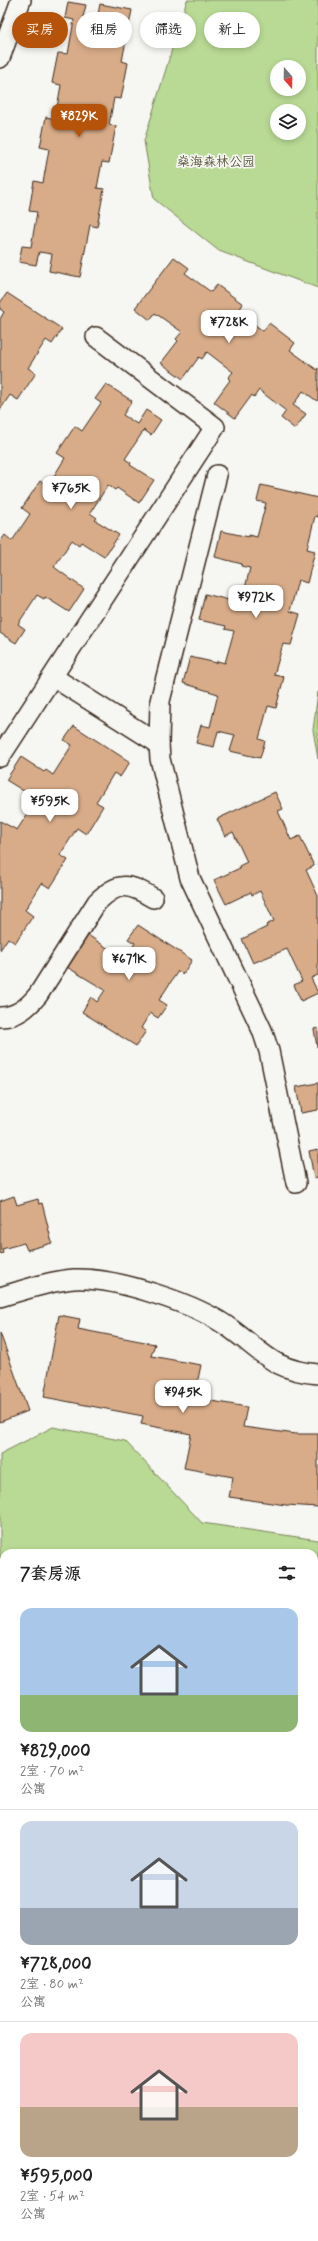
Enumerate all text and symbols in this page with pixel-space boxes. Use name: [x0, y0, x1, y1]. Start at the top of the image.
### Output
chip: 买房: [12, 12, 68, 48]
chip: 租房: [76, 12, 132, 48]
chip: 筛选: [140, 12, 196, 48]
chip: 新上: [204, 12, 260, 48]
north arrow: [270, 60, 306, 96]
map controls: [270, 60, 306, 140]
pin: ¥829K: [51, 104, 107, 138]
button: layers: [270, 104, 306, 140]
text: ¥829K: [60, 108, 98, 125]
park label: 燊海森林公园: [177, 154, 255, 171]
pin: ¥728K: [201, 310, 257, 344]
text: ¥728K: [210, 314, 248, 331]
pin: ¥765K: [43, 476, 99, 510]
text: ¥765K: [52, 480, 90, 497]
pin: ¥972K: [228, 585, 284, 619]
text: ¥972K: [237, 589, 275, 606]
pin: ¥595K: [22, 789, 78, 823]
text: ¥595K: [30, 793, 70, 810]
pin: ¥671K: [101, 947, 157, 981]
text: ¥671K: [112, 951, 146, 968]
pin: ¥945K: [155, 1380, 211, 1414]
text: ¥945K: [164, 1384, 202, 1401]
icon: filters: [276, 1562, 298, 1584]
text: 7套房源: [20, 1563, 81, 1585]
icon: home: [123, 1634, 195, 1706]
text: ¥829,000: [20, 1740, 90, 1762]
text: 2室 · 70 m²: [20, 1763, 84, 1780]
text: 公寓: [20, 1781, 46, 1798]
icon: home: [123, 1847, 195, 1919]
text: ¥728,000: [20, 1953, 91, 1975]
text: 2室 · 80 m²: [20, 1976, 84, 1993]
text: 公寓: [20, 1994, 46, 2011]
icon: home: [123, 2059, 195, 2131]
text: ¥595,000: [20, 2165, 93, 2187]
text: 2室 · 54 m²: [20, 2188, 85, 2205]
text: 公寓: [20, 2206, 46, 2223]

